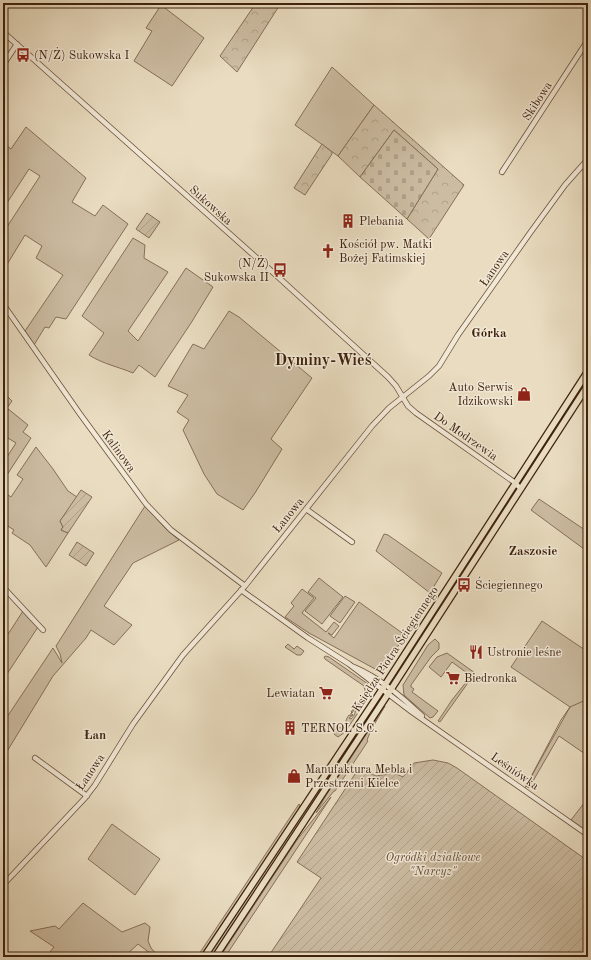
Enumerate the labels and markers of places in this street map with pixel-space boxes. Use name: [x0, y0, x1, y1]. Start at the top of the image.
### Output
place label: (N/Ż) Sukowska I: [34, 46, 130, 62]
bus stop icon: (N/Ż) Sukowska I: [15, 47, 31, 63]
building icon: Plebania: [340, 213, 356, 229]
place label: Plebania: [359, 216, 404, 228]
place label: Kościół pw. Matki Bożej Fatimskiej: [339, 239, 432, 265]
church icon: Kościół pw. Matki Bożej Fatimskiej: [320, 243, 336, 259]
place label: (N/Ż) Sukowska II: [204, 254, 269, 284]
bus stop icon: (N/Ż) Sukowska II: [272, 262, 288, 278]
place label: Auto Serwis Idzikowski: [448, 382, 513, 408]
shop icon: Auto Serwis Idzikowski: [516, 386, 532, 402]
place label: Ściegiennego: [475, 576, 543, 592]
bus stop icon: Ściegiennego: [456, 577, 472, 593]
restaurant icon: Ustronie leśne: [468, 644, 484, 660]
place label: Ustronie leśne: [487, 647, 562, 659]
supermarket icon: Biedronka: [445, 670, 461, 686]
place label: Biedronka: [464, 673, 517, 685]
supermarket icon: Lewiatan: [318, 685, 334, 701]
place label: Lewiatan: [266, 688, 316, 700]
building icon: TERNOL S.C.: [282, 720, 298, 736]
place label: TERNOL S.C.: [301, 723, 378, 735]
place label: Manufaktura Mebla i Przestrzeni Kielce: [305, 764, 412, 790]
shop icon: Manufaktura Mebla i Przestrzeni Kielce: [286, 768, 302, 784]

